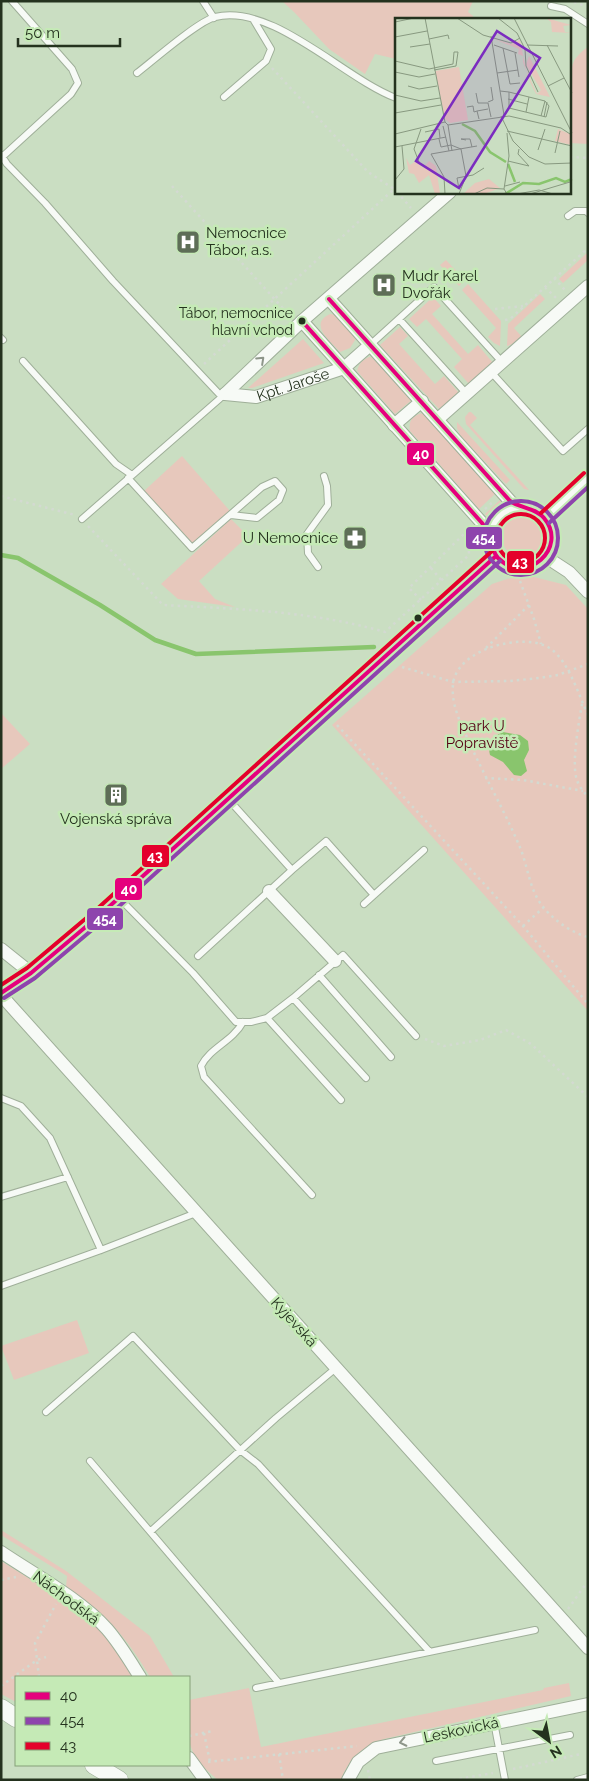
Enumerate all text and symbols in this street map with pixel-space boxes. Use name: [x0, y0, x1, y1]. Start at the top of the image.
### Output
scale bar: [18, 15, 120, 47]
inset map: [395, 18, 572, 194]
text: 50 m: [25, 24, 60, 42]
place label: Nemocnice Tábor, a.s.: [206, 224, 286, 259]
hospital icon: Nemocnice Tábor, a.s.: [175, 229, 201, 255]
place label: Mudr Karel Dvořák: [402, 267, 479, 302]
hospital icon: Mudr Karel Dvořák: [371, 272, 397, 298]
place label: Tábor, nemocnice hlavní vchod: [179, 305, 293, 338]
marker: Tábor, nemocnice hlavní vchod: [297, 316, 307, 326]
one-way arrow: [255, 357, 264, 366]
street label: Kpt. Jaroše: [254, 364, 332, 405]
line badge: 40: [406, 442, 435, 466]
text: 40: [413, 446, 429, 462]
pharmacy icon: U Nemocnice: [342, 525, 368, 551]
line badge: 454: [465, 526, 503, 550]
place label: U Nemocnice: [243, 529, 338, 547]
text: 454: [472, 530, 496, 546]
line badge: 43: [506, 550, 535, 574]
text: 43: [512, 554, 528, 570]
unlabelled marker: [413, 613, 423, 623]
park label: park U Popraviště: [446, 717, 519, 752]
building icon: Vojenská správa: [103, 782, 129, 808]
place label: Vojenská správa: [60, 810, 172, 828]
line badge: 43: [141, 844, 170, 868]
text: 43: [147, 848, 163, 864]
line badge: 40: [114, 877, 143, 901]
text: 40: [121, 881, 137, 897]
line badge: 454: [86, 907, 124, 931]
text: 454: [93, 911, 117, 927]
street label: Kyjevská: [267, 1294, 321, 1350]
street label: Náchodská: [29, 1567, 103, 1629]
legend: [15, 1676, 190, 1766]
text: 40: [60, 1687, 77, 1705]
text: 454: [60, 1712, 85, 1730]
street label: Leskovická: [422, 1713, 500, 1747]
north arrow: [524, 1716, 574, 1766]
text: 43: [60, 1737, 76, 1755]
one-way arrow: [399, 1737, 407, 1747]
text: N: [547, 1742, 565, 1762]

